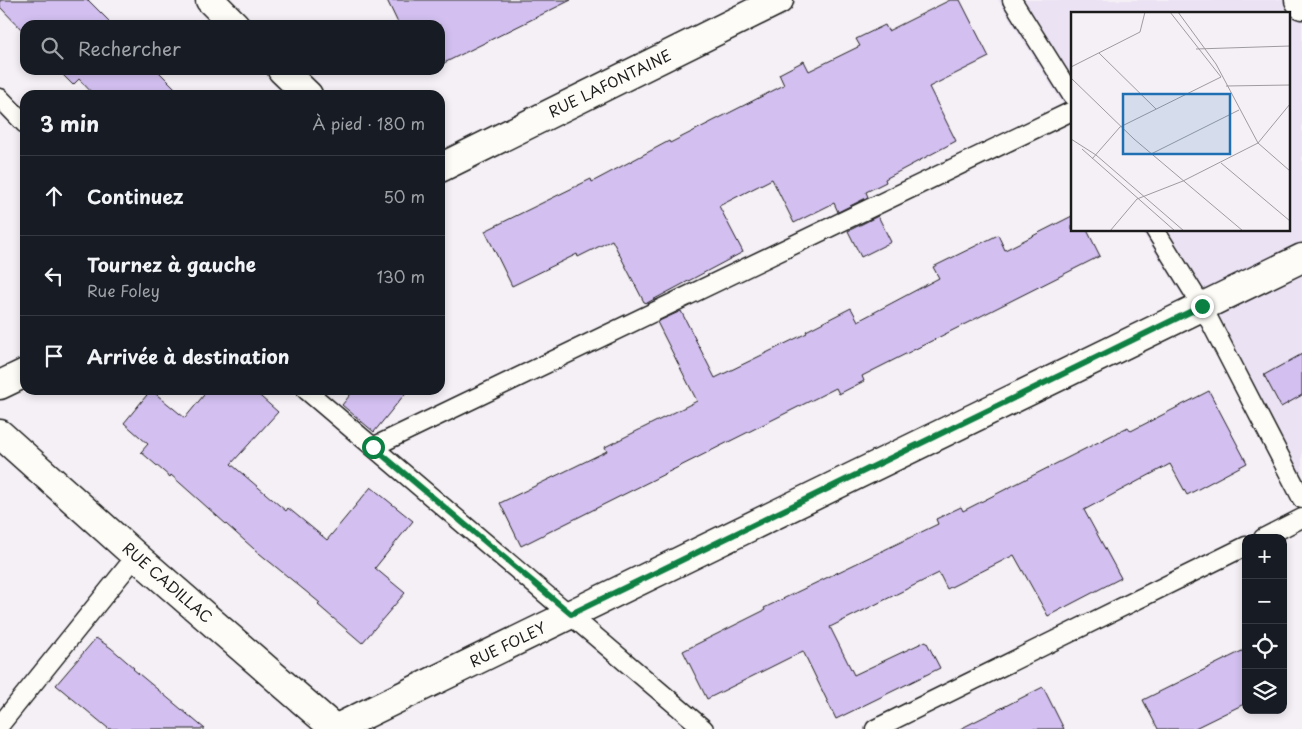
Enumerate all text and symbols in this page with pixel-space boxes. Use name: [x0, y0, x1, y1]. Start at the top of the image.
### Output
inset map: [1071, 12, 1290, 231]
search box: [20, 20, 445, 75]
icon: search: [38, 34, 66, 62]
text: Rechercher: [78, 34, 181, 62]
street label: RUE LAFONTAINE: [544, 43, 675, 122]
text: 3 min: [40, 107, 99, 139]
text: À pied · 180 m: [313, 111, 425, 135]
icon: ahead: [40, 182, 68, 210]
text: Continuez: [87, 182, 184, 210]
text: 50 m: [384, 184, 425, 208]
text: Tournez à gauche: [87, 250, 256, 278]
icon: left: [40, 262, 68, 290]
text: 130 m: [377, 264, 425, 288]
text: Rue Foley: [87, 278, 160, 302]
route end: [1191, 295, 1214, 318]
icon: arrive: [40, 342, 68, 370]
text: Arrivée à destination: [87, 342, 290, 370]
route start: [362, 436, 385, 459]
map controls: [1242, 534, 1287, 714]
button: +: [1242, 534, 1287, 579]
street label: RUE CADILLAC: [118, 536, 218, 628]
button: −: [1242, 579, 1287, 624]
street label: RUE FOLEY: [465, 615, 550, 672]
button: locate: [1242, 624, 1287, 669]
button: layers: [1242, 669, 1287, 714]

